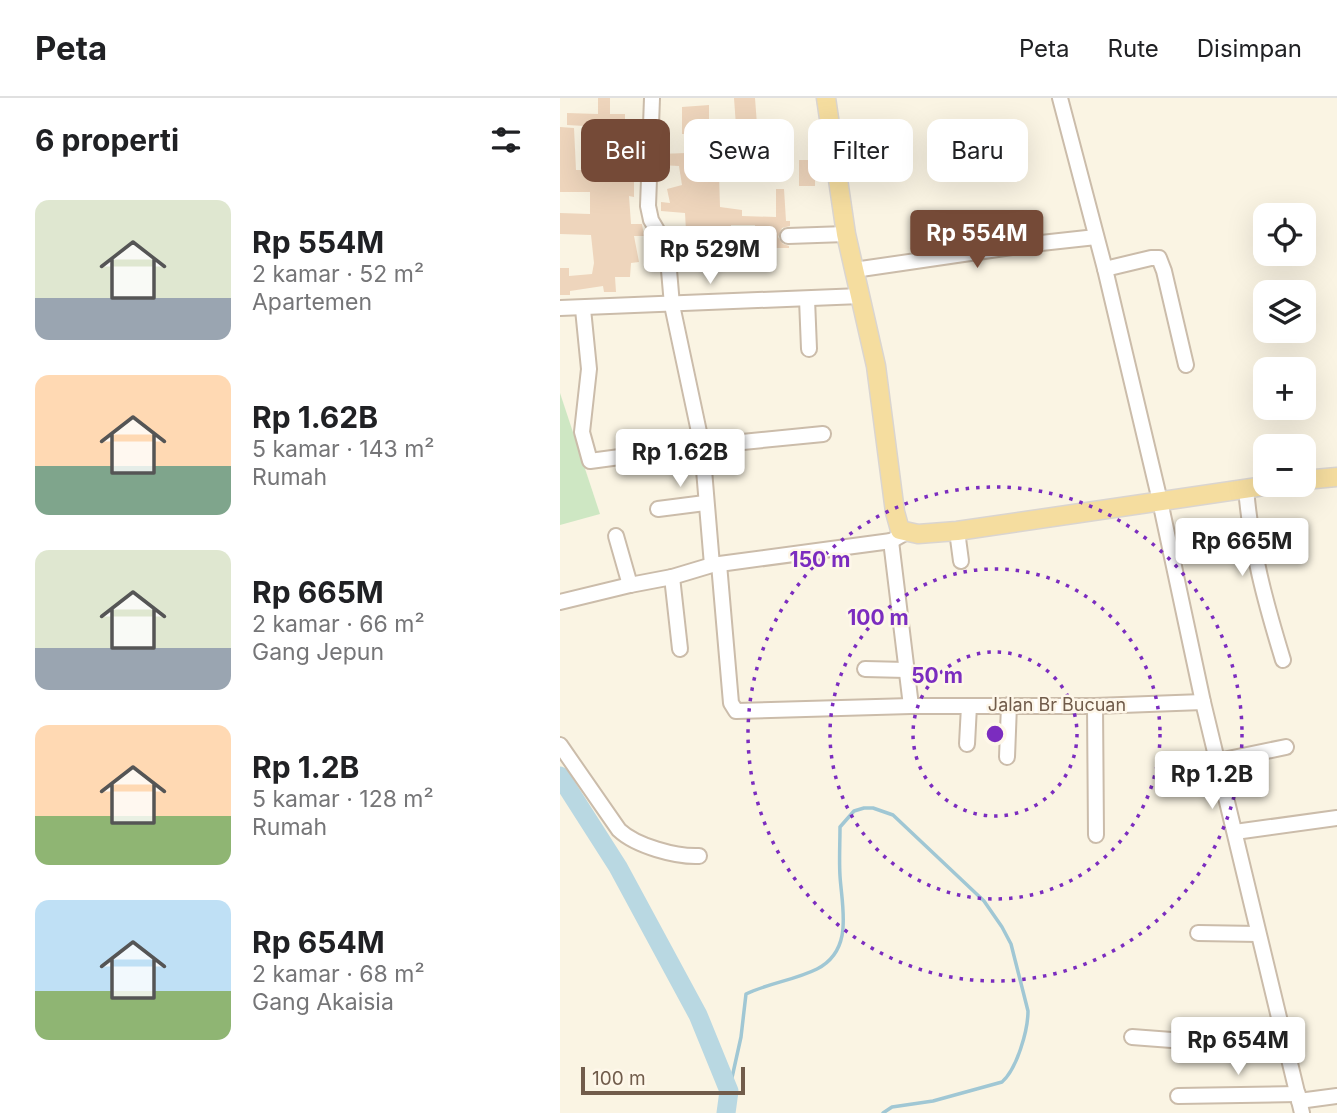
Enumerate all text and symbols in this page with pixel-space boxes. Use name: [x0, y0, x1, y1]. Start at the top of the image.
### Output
text: Peta: [35, 28, 107, 68]
text: Peta: [1019, 34, 1070, 63]
text: Rute: [1108, 34, 1159, 63]
text: Disimpan: [1197, 34, 1302, 63]
chip: Beli: [581, 119, 670, 182]
chip: Sewa: [684, 119, 794, 182]
chip: Filter: [808, 119, 913, 182]
chip: Baru: [927, 119, 1028, 182]
icon: filters: [487, 121, 525, 159]
text: 6 properti: [35, 122, 179, 158]
map controls: [1253, 203, 1316, 497]
button: locate: [1253, 203, 1316, 266]
pin: Rp 554M: [912, 211, 1042, 270]
text: Rp 554M: [926, 219, 1028, 247]
text: Rp 554M: [252, 224, 384, 260]
pin: Rp 529M: [645, 226, 775, 286]
icon: home: [91, 228, 175, 312]
text: Rp 529M: [660, 235, 760, 263]
text: 2 kamar · 52 m²: [252, 260, 424, 288]
button: layers: [1253, 280, 1316, 343]
text: Apartemen: [252, 288, 372, 316]
button: +: [1253, 357, 1316, 420]
text: Rp 1.62B: [252, 399, 378, 435]
icon: home: [91, 403, 175, 487]
pin: Rp 1.62B: [608, 430, 752, 489]
button: −: [1253, 434, 1316, 497]
text: 5 kamar · 143 m²: [252, 435, 434, 463]
text: Rp 1.62B: [632, 438, 728, 466]
text: Rumah: [252, 463, 327, 491]
pin: Rp 665M: [1177, 518, 1307, 578]
text: Rp 665M: [1191, 527, 1293, 555]
text: 150 m: [790, 547, 850, 572]
text: Rp 665M: [252, 574, 384, 610]
icon: home: [91, 578, 175, 662]
text: 100 m: [847, 605, 909, 630]
text: 2 kamar · 66 m²: [252, 610, 425, 638]
text: Gang Jepun: [252, 638, 384, 666]
text: 50 m: [911, 663, 963, 688]
street label: Jalan Br Bucuan: [988, 694, 1126, 715]
centre of rings: [983, 722, 1007, 746]
text: Rp 1.2B: [252, 749, 359, 785]
pin: Rp 1.2B: [1147, 752, 1277, 811]
icon: home: [91, 753, 175, 837]
text: Rp 1.2B: [1171, 760, 1253, 788]
text: 5 kamar · 128 m²: [252, 785, 434, 813]
text: Rumah: [252, 813, 327, 841]
text: Rp 654M: [252, 924, 385, 960]
icon: home: [91, 928, 175, 1012]
text: 2 kamar · 68 m²: [252, 960, 425, 988]
text: Gang Akaisia: [252, 988, 394, 1016]
pin: Rp 654M: [1173, 1018, 1303, 1077]
text: Rp 654M: [1187, 1026, 1289, 1054]
scale bar: [581, 1064, 746, 1096]
text: 100 m: [592, 1067, 646, 1090]

